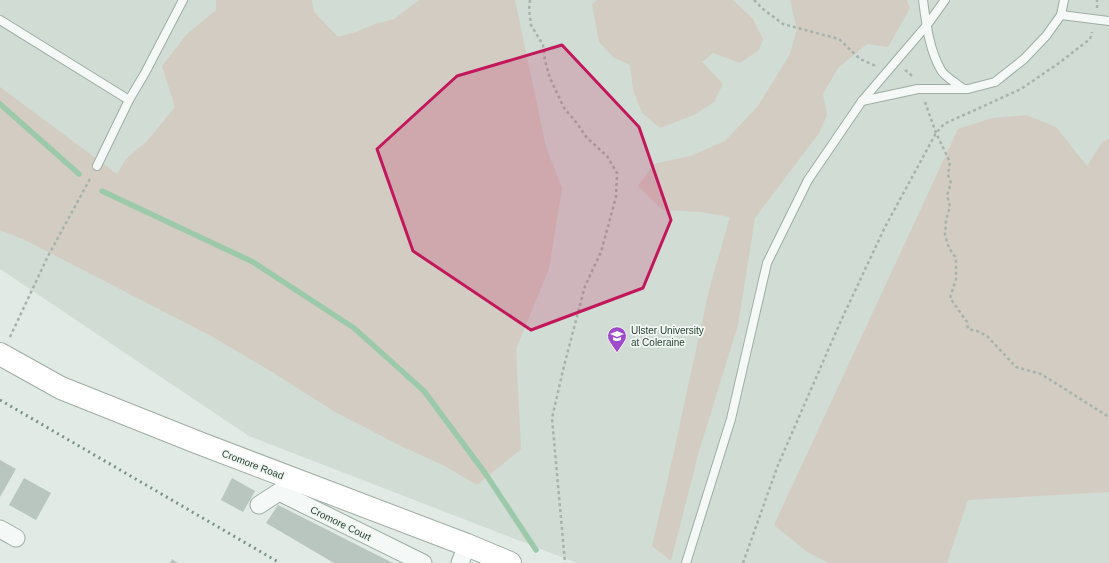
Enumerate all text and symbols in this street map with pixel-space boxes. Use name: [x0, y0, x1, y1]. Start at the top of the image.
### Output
school or university icon: Ulster University at Coleraine: [606, 325, 628, 353]
place label: Ulster University at Coleraine: [631, 325, 704, 348]
street label: Cromore Road: [220, 448, 285, 481]
street label: Cromore Court: [309, 504, 373, 543]

